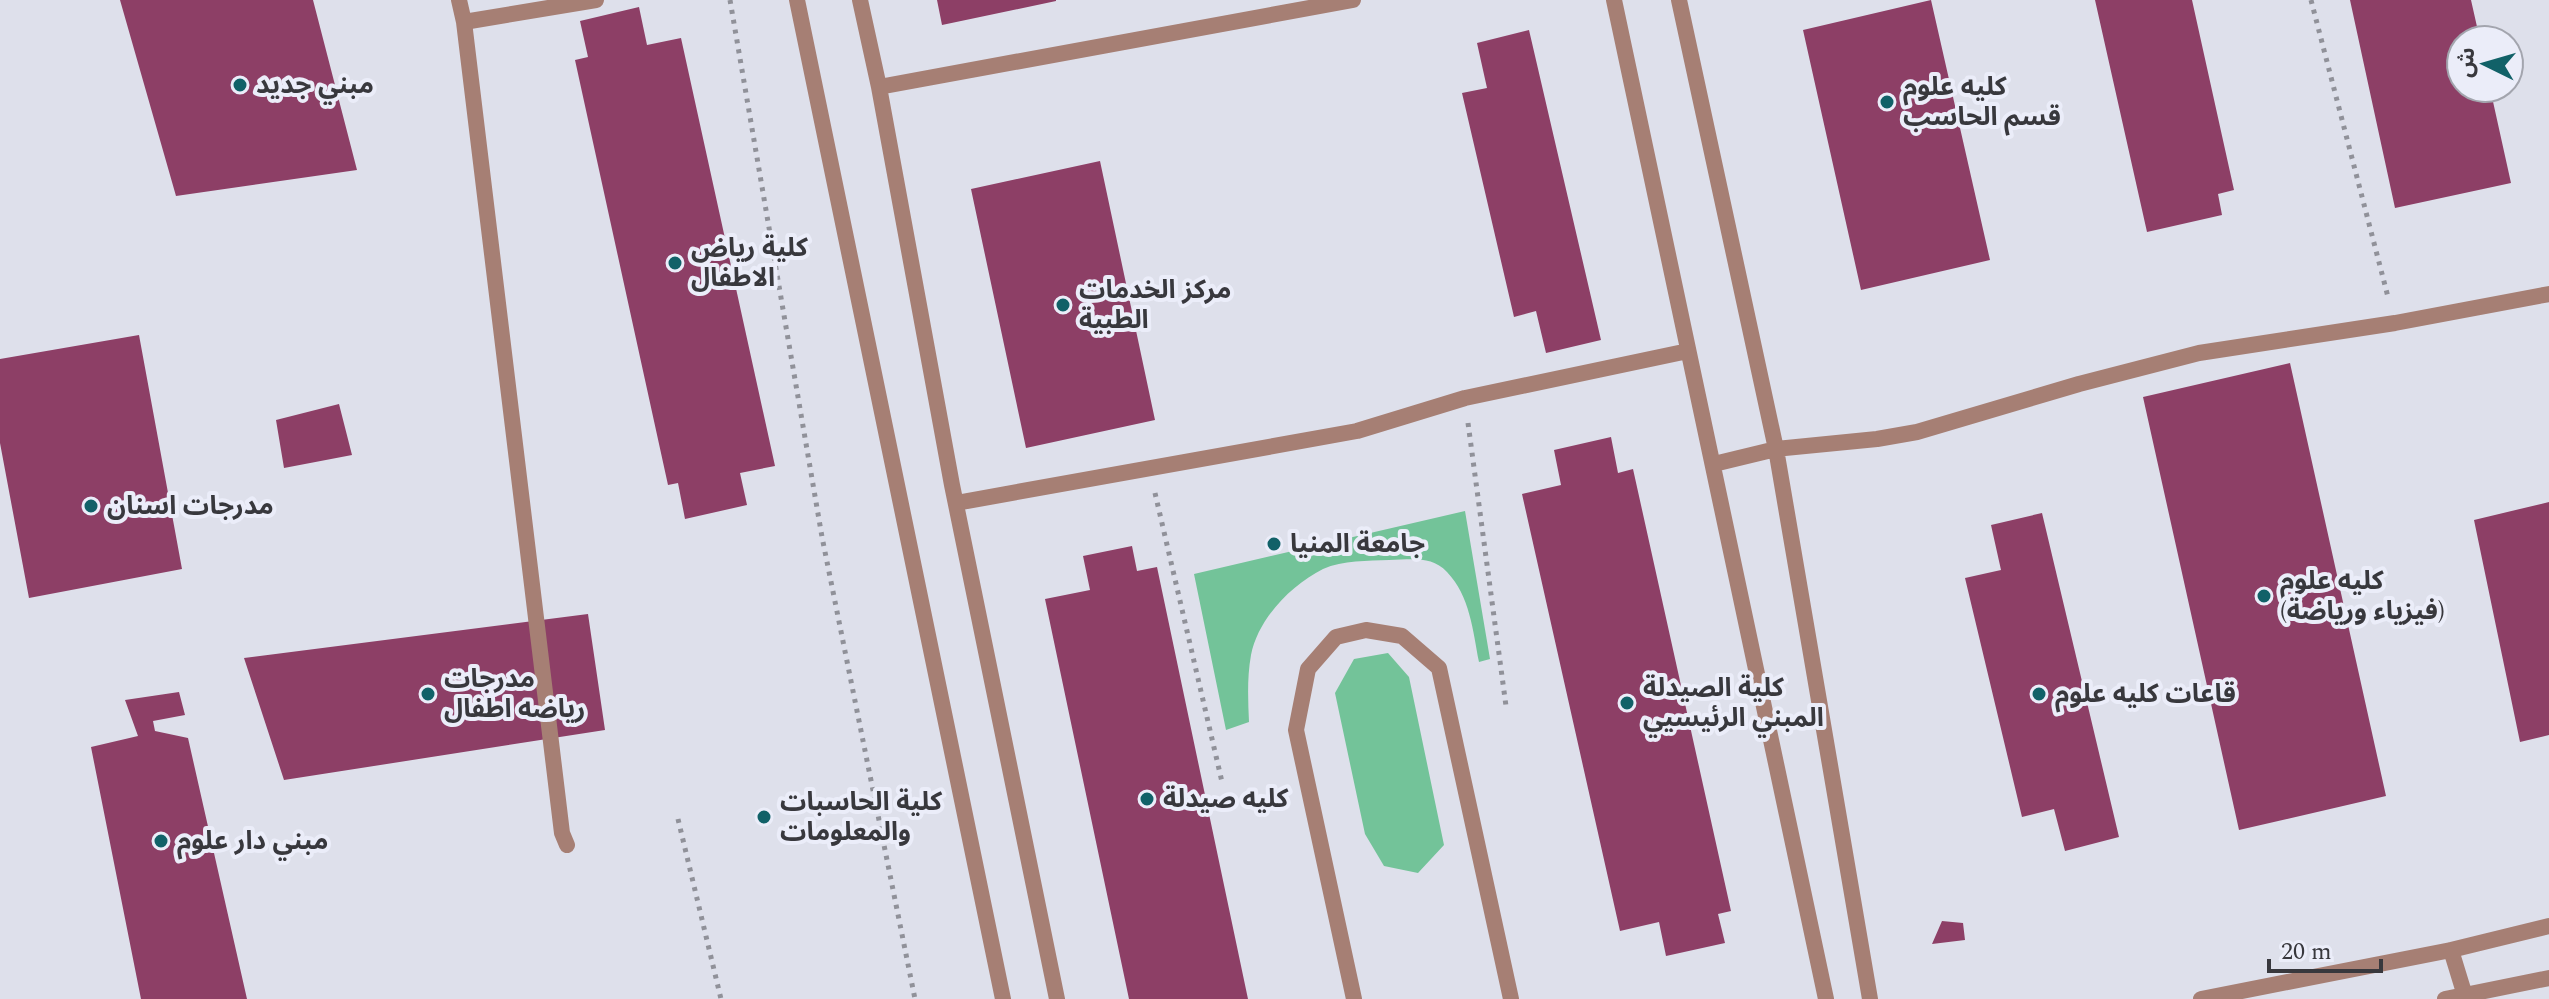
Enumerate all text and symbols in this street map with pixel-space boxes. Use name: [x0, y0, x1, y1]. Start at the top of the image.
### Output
north arrow: [2445, 24, 2525, 104]
text: ش: [2449, 46, 2484, 79]
place label: مبني جديد: [256, 65, 374, 105]
place label: كليه علوم قسم الحاسب: [1903, 67, 2061, 137]
marker: مبني جديد: [231, 76, 249, 94]
marker: كليه علوم قسم الحاسب: [1878, 93, 1896, 111]
place label: كلية رياض الاطفال: [691, 228, 809, 298]
marker: كلية رياض الاطفال: [666, 254, 684, 272]
place label: مركز الخدمات الطبية: [1079, 270, 1232, 340]
marker: مركز الخدمات الطبية: [1054, 296, 1072, 314]
place label: مدرجات اسنان: [107, 486, 274, 526]
marker: مدرجات اسنان: [82, 497, 100, 515]
place label: جامعة المنيا: [1290, 524, 1425, 564]
marker: جامعة المنيا: [1265, 535, 1283, 553]
place label: كليه علوم (فيزياء ورياضة): [2280, 561, 2445, 631]
marker: كليه علوم (فيزياء ورياضة): [2255, 587, 2273, 605]
place label: مدرجات رياضه اطفال: [444, 659, 585, 729]
place label: كلية الصيدلة المبني الرئيسيي: [1643, 668, 1824, 738]
place label: قاعات كليه علوم: [2055, 674, 2236, 714]
marker: مدرجات رياضه اطفال: [419, 685, 437, 703]
marker: قاعات كليه علوم: [2030, 685, 2048, 703]
marker: كلية الصيدلة المبني الرئيسيي: [1618, 694, 1636, 712]
place label: كليه صيدلة: [1163, 779, 1290, 819]
place label: كلية الحاسبات والمعلومات: [780, 782, 943, 852]
marker: كليه صيدلة: [1138, 790, 1156, 808]
marker: كلية الحاسبات والمعلومات: [755, 808, 773, 826]
place label: مبني دار علوم: [177, 821, 328, 861]
marker: مبني دار علوم: [152, 832, 170, 850]
scale bar: [2269, 923, 2381, 973]
text: 20 m: [2281, 934, 2332, 970]

